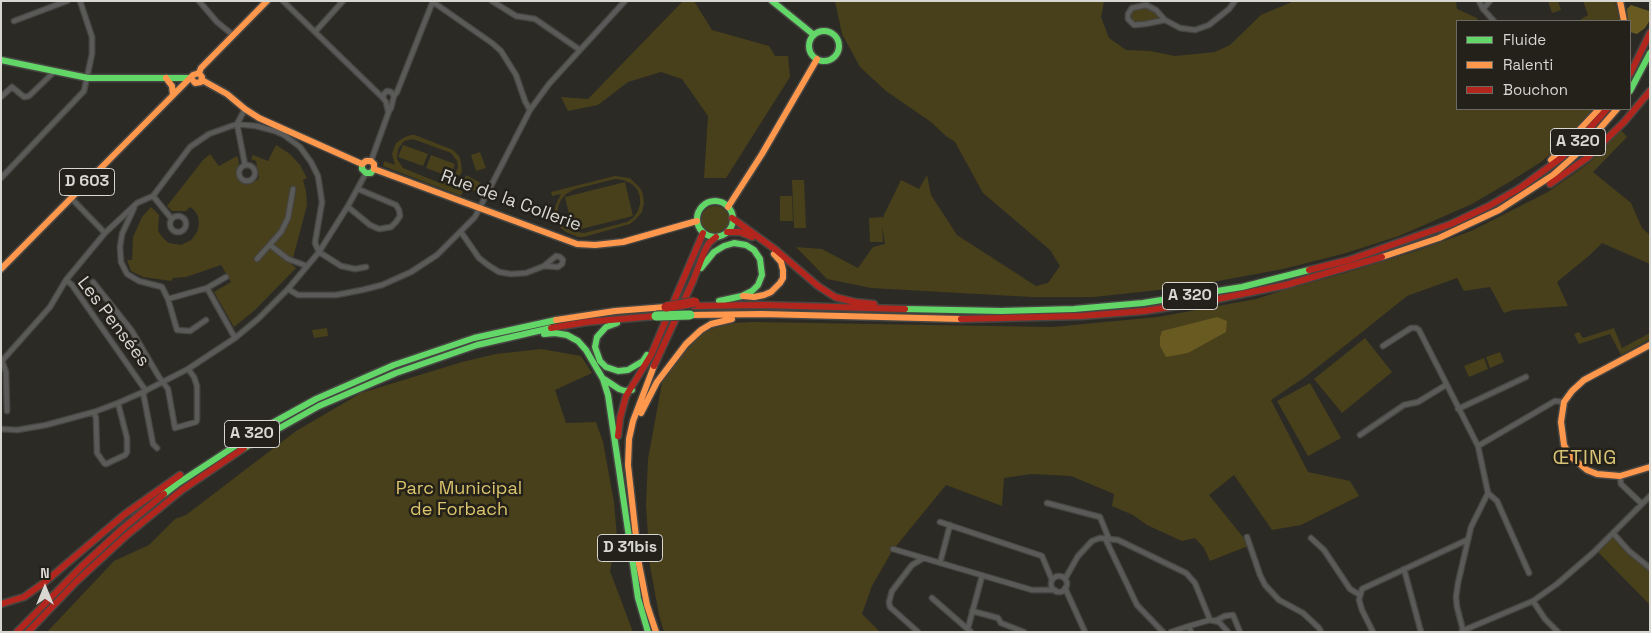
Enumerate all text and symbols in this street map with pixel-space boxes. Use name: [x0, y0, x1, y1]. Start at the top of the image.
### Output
legend: [1456, 20, 1631, 110]
text: Fluide: [1503, 30, 1546, 49]
text: Ralenti: [1503, 55, 1553, 74]
text: Bouchon: [1503, 80, 1568, 99]
road number: A 320: [1550, 128, 1606, 156]
street label: Rue de la Collerie: [438, 166, 584, 236]
road number: D 603: [59, 168, 114, 196]
street label: Les Pensées: [72, 273, 154, 371]
road number: A 320: [1162, 282, 1218, 310]
road number: A 320: [224, 420, 280, 448]
district label: ŒTING: [1552, 447, 1618, 471]
park label: Parc Municipal de Forbach: [396, 478, 522, 520]
road number: D 31bis: [598, 534, 662, 562]
north arrow: [20, 563, 70, 613]
text: N: [40, 564, 50, 582]

